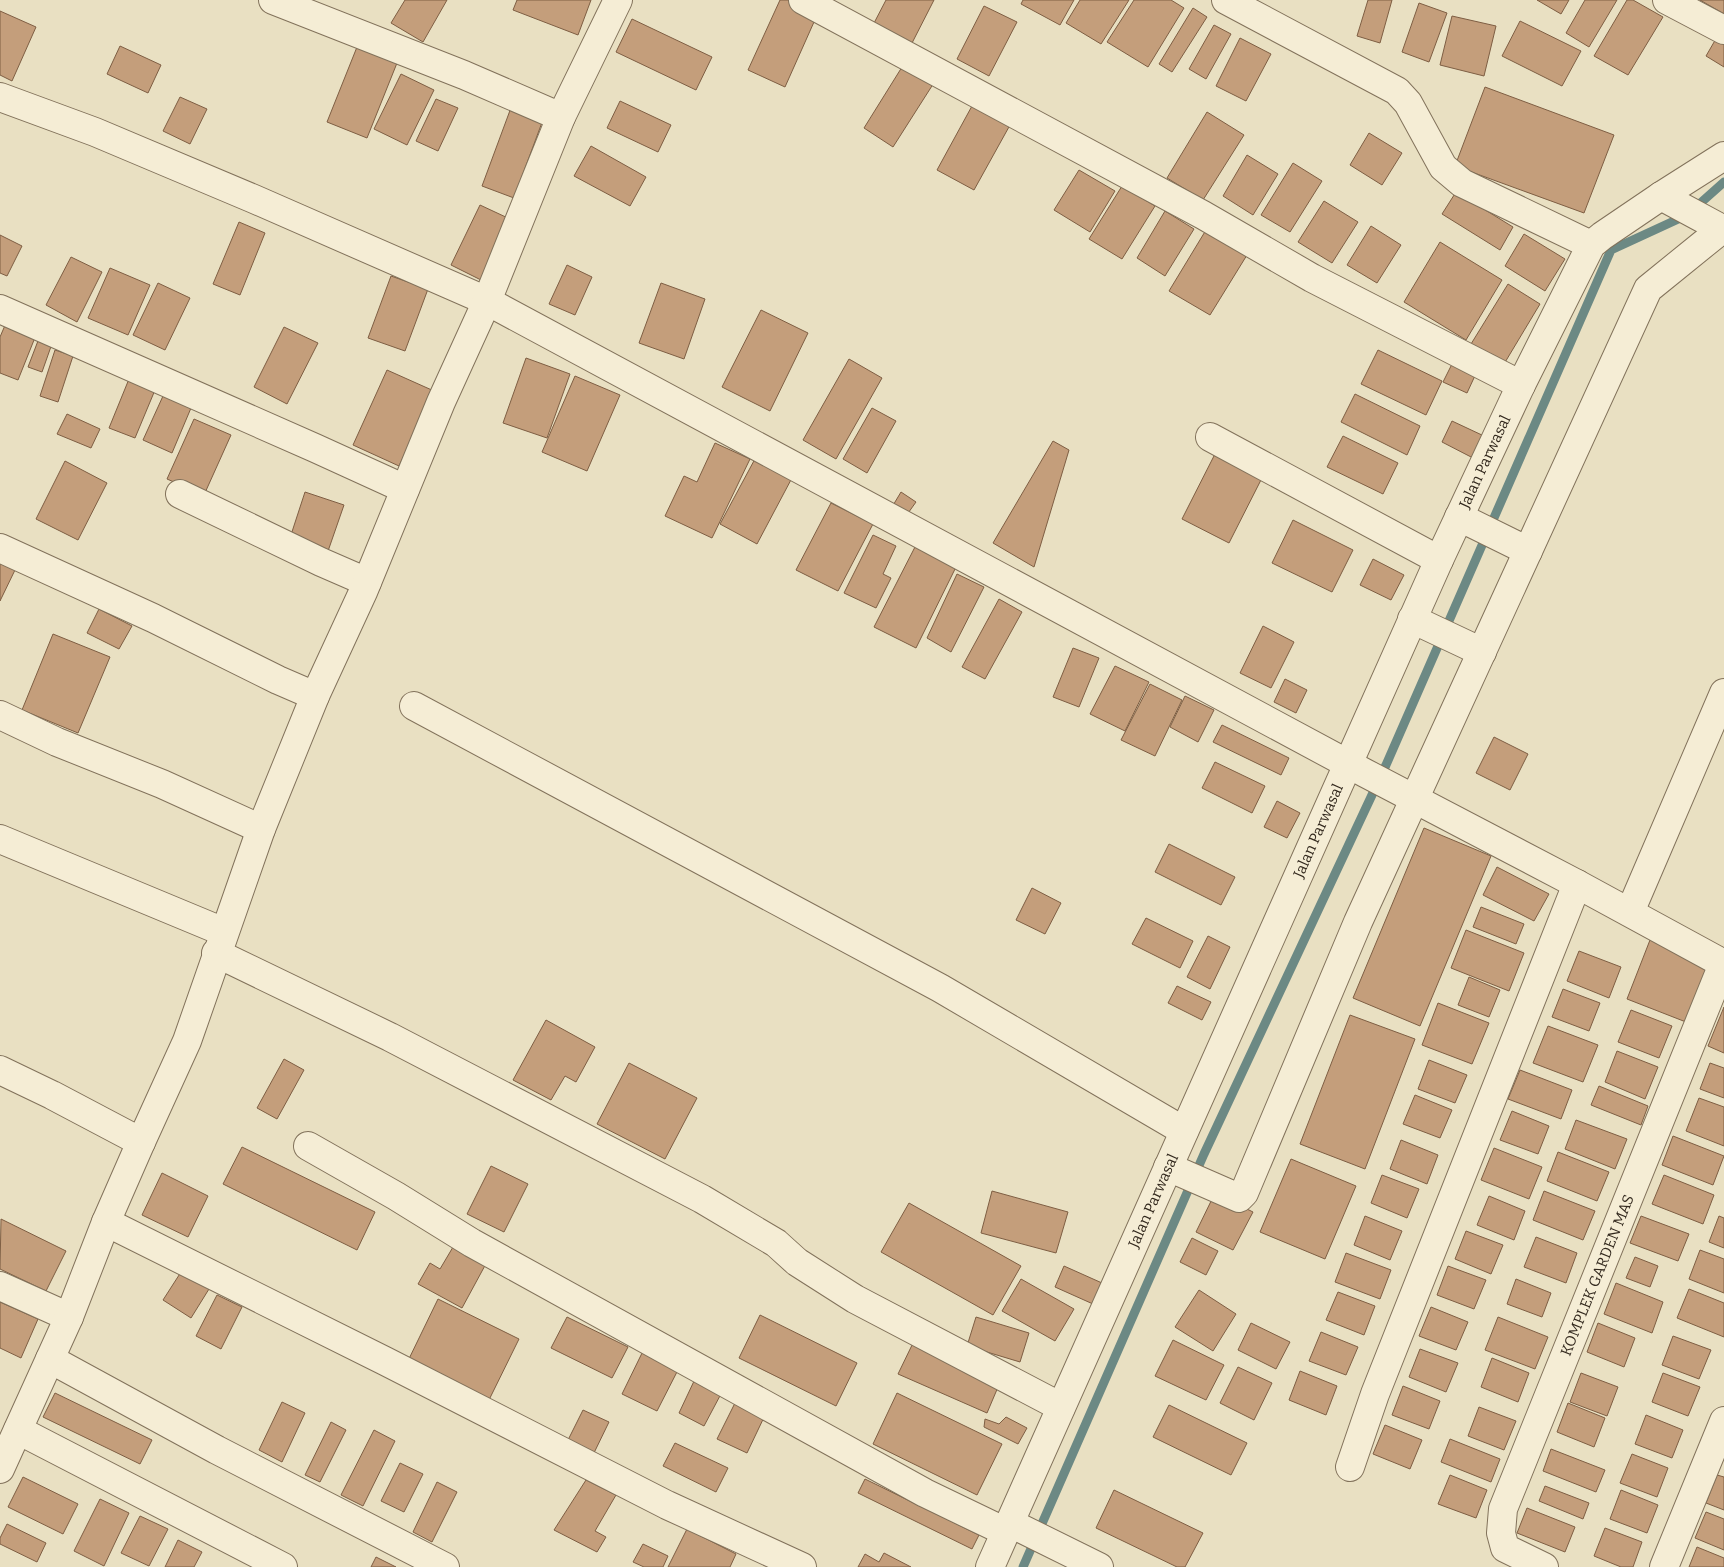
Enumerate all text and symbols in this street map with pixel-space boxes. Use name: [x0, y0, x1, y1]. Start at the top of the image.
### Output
street label: Jalan Parwasal: [1455, 412, 1515, 512]
street label: Jalan Parwasal: [1289, 781, 1347, 882]
street label: Jalan Parwasal: [1124, 1151, 1182, 1251]
street label: KOMPLEK GARDEN MAS: [1557, 1192, 1638, 1359]

